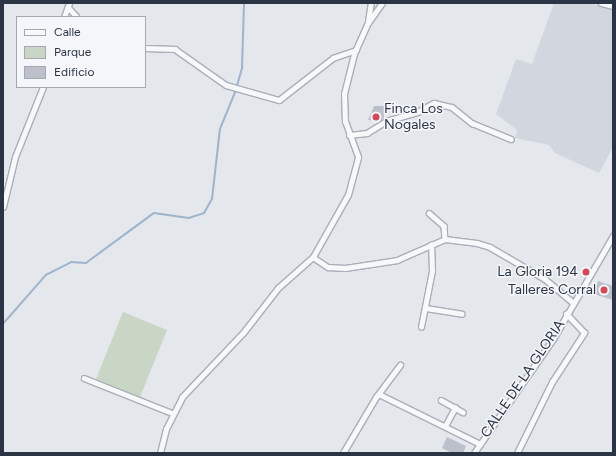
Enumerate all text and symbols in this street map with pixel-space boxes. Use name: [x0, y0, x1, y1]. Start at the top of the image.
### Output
legend: [16, 16, 146, 88]
text: Calle: [54, 25, 81, 39]
text: Parque: [54, 45, 91, 59]
text: Edificio: [54, 65, 94, 79]
place label: Finca Los Nogales: [384, 101, 443, 134]
marker: Finca Los Nogales: [371, 112, 381, 122]
place label: La Gloria 194: [497, 264, 578, 280]
marker: La Gloria 194: [581, 267, 591, 277]
place label: Talleres Corral: [508, 282, 596, 298]
marker: Talleres Corral: [599, 285, 609, 295]
street label: CALLE DE LA GLORIA: [477, 317, 569, 441]

